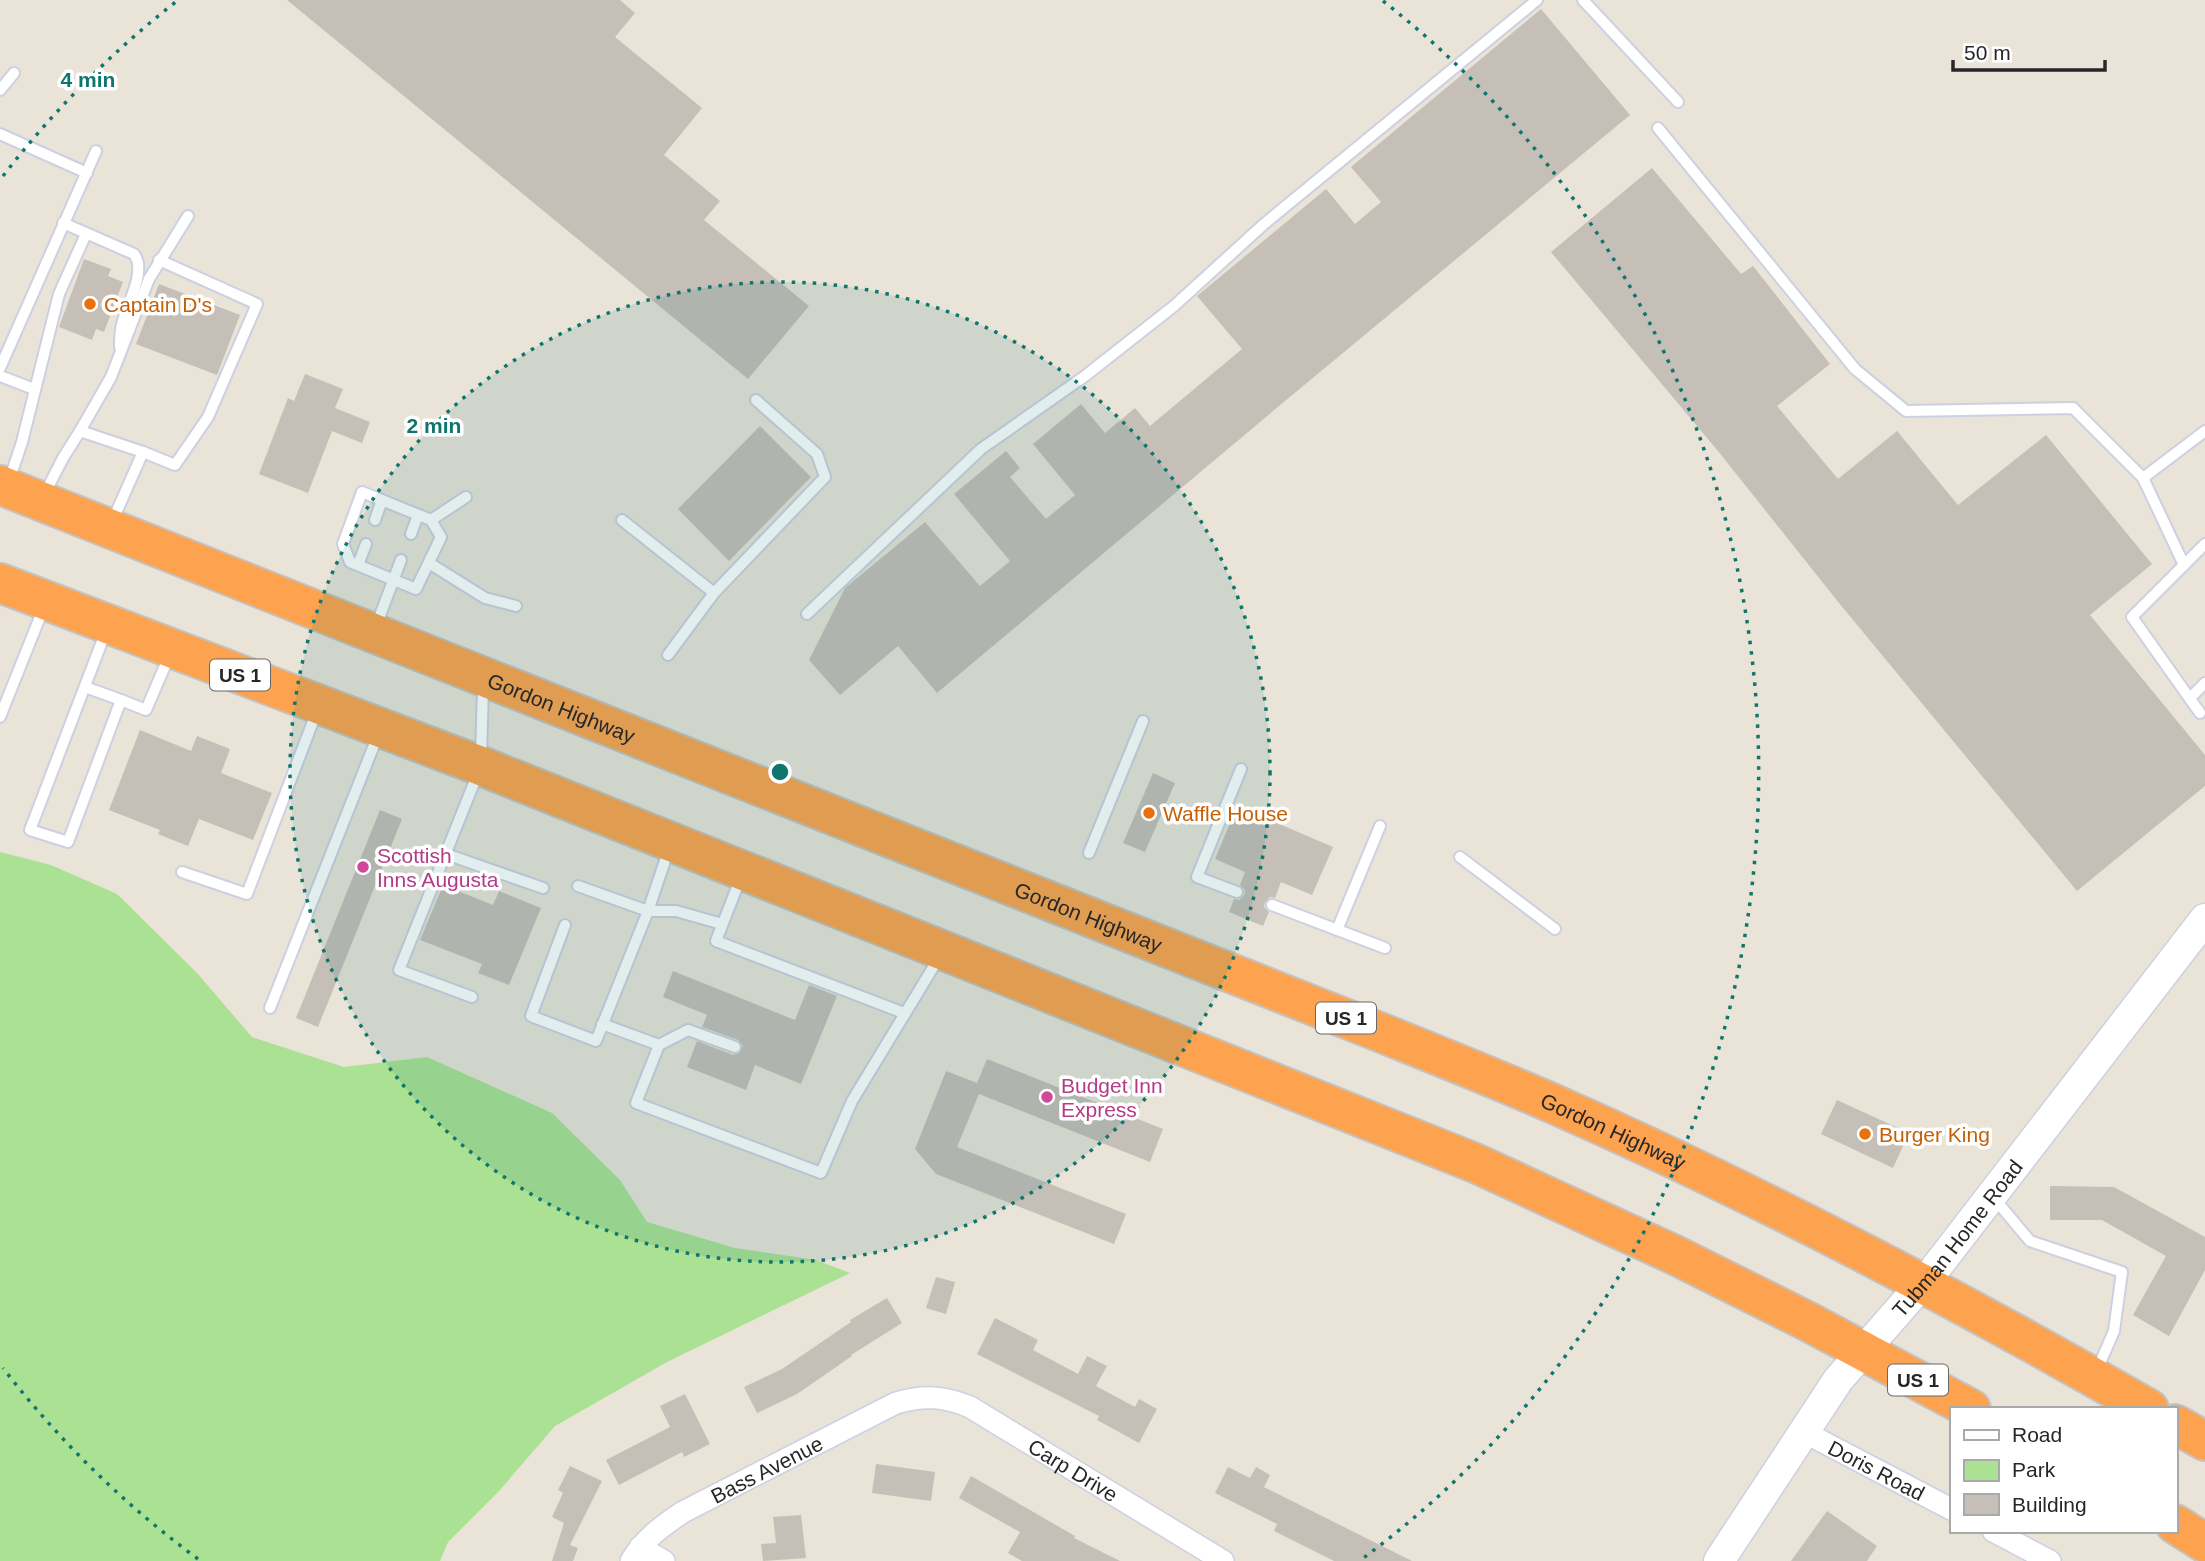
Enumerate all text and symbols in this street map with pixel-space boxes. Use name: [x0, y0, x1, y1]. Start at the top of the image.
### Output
scale bar: [1953, 28, 2105, 72]
text: 50 m: [1964, 41, 2011, 64]
text: 4 min: [61, 68, 115, 91]
place label: Captain D's: [104, 293, 212, 316]
marker: Captain D's: [82, 296, 98, 312]
text: 2 min: [407, 414, 461, 437]
road number: US 1: [210, 660, 270, 690]
street label: Gordon Highway: [484, 668, 639, 747]
centre of rings: [768, 760, 792, 784]
place label: Waffle House: [1163, 802, 1288, 825]
marker: Waffle House: [1141, 805, 1157, 821]
place label: Scottish Inns Augusta: [377, 844, 499, 891]
marker: Scottish Inns Augusta: [355, 859, 371, 875]
street label: Gordon Highway: [1012, 877, 1166, 956]
road number: US 1: [1316, 1002, 1376, 1034]
place label: Budget Inn Express: [1061, 1074, 1163, 1121]
street label: Gordon Highway: [1537, 1088, 1690, 1174]
marker: Budget Inn Express: [1039, 1089, 1055, 1105]
place label: Burger King: [1879, 1123, 1990, 1146]
marker: Burger King: [1857, 1126, 1873, 1142]
street label: Tubman Home Road: [1887, 1155, 2027, 1321]
road number: US 1: [1888, 1364, 1948, 1396]
legend: [1950, 1407, 2177, 1533]
text: Road: [2012, 1423, 2062, 1446]
street label: Bass Avenue: [707, 1431, 826, 1507]
street label: Carp Drive: [1024, 1434, 1122, 1506]
street label: Doris Road: [1825, 1435, 1929, 1505]
text: Park: [2012, 1458, 2056, 1481]
text: Building: [2012, 1493, 2087, 1516]

